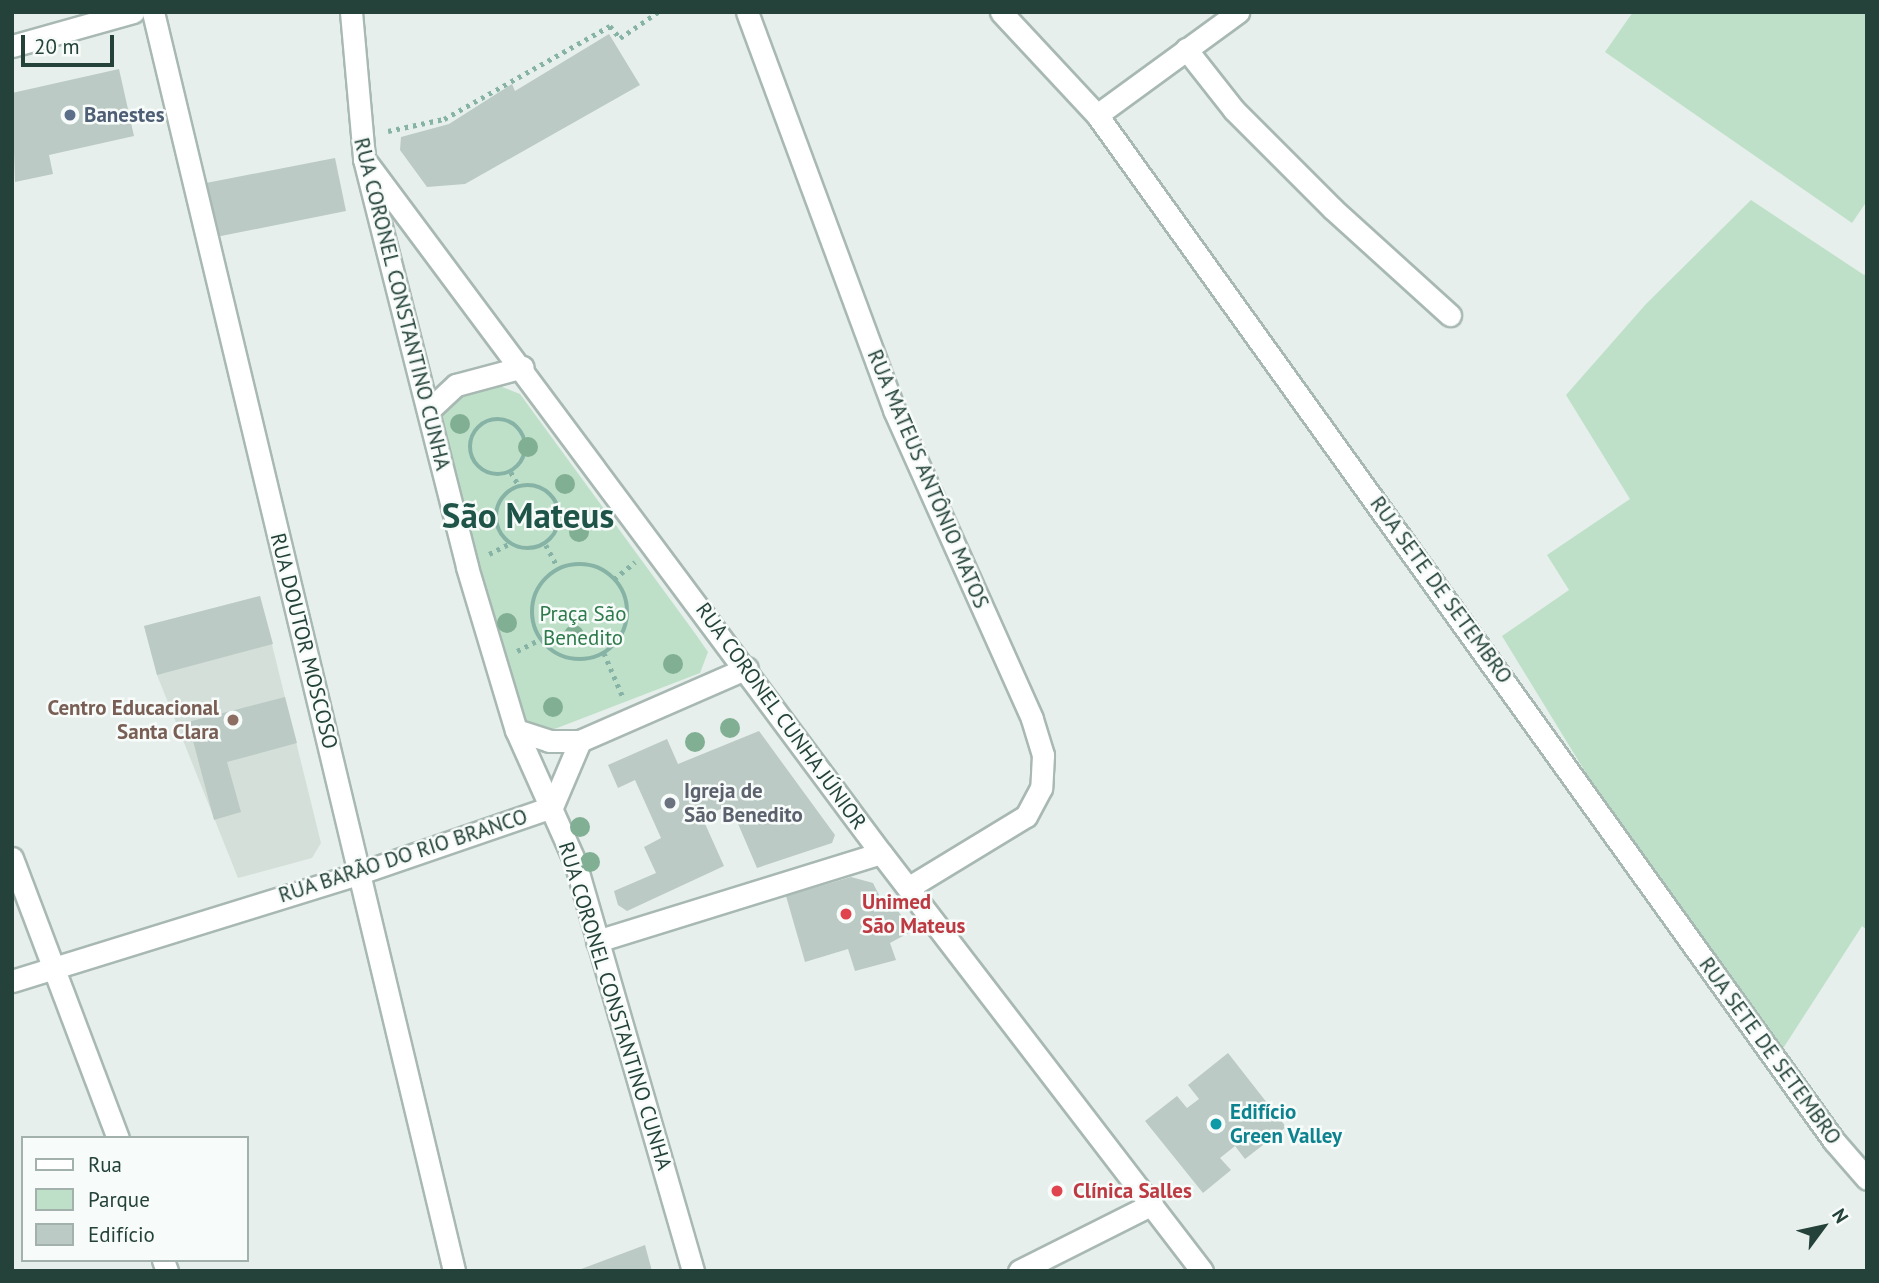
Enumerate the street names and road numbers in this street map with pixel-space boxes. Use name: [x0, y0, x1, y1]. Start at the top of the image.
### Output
street label: RUA CORONEL CONSTANTINO CUNHA: [348, 134, 456, 474]
street label: RUA MATEUS ANTÔNIO MATOS: [862, 345, 994, 613]
street label: RUA SETE DE SETEMBRO: [1364, 491, 1518, 689]
street label: RUA DOUTOR MOSCOSO: [265, 530, 343, 752]
street label: RUA CORONEL CUNHA JÚNIOR: [690, 597, 872, 835]
street label: RUA BARÃO DO RIO BRANCO: [275, 804, 531, 908]
street label: RUA CORONEL CONSTANTINO CUNHA: [553, 838, 677, 1174]
street label: RUA SETE DE SETEMBRO: [1693, 952, 1847, 1150]

